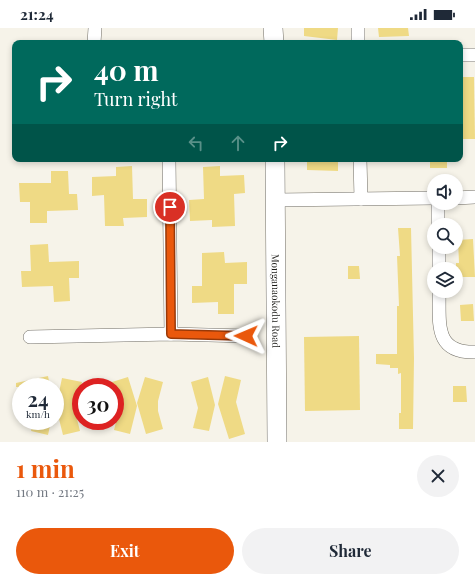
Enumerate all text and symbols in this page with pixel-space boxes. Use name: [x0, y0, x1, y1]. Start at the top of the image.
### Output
text: 21:24: [20, 4, 54, 24]
text: 40 m: [94, 51, 159, 88]
icon: right: [28, 56, 80, 108]
text: Turn right: [94, 87, 177, 111]
icon: left: [185, 132, 207, 154]
icon: ahead: [227, 132, 249, 154]
icon: right: [269, 132, 291, 154]
map controls: [427, 174, 463, 298]
button: sound: [427, 174, 463, 210]
pin: [153, 190, 187, 224]
icon: arrive: [159, 196, 181, 218]
button: search: [427, 218, 463, 254]
street label: Monganaokodu Road: [269, 254, 283, 348]
button: layers: [427, 262, 463, 298]
position arrow: [225, 315, 267, 357]
speed limit sign: 30: [72, 378, 124, 430]
text: 24: [27, 385, 49, 412]
text: km/h: [26, 407, 50, 421]
text: 1 min: [16, 452, 75, 484]
button: close: [417, 455, 459, 497]
text: 110 m · 21:25: [16, 483, 84, 500]
button: Exit: [16, 528, 234, 574]
button: Share: [242, 528, 459, 574]

